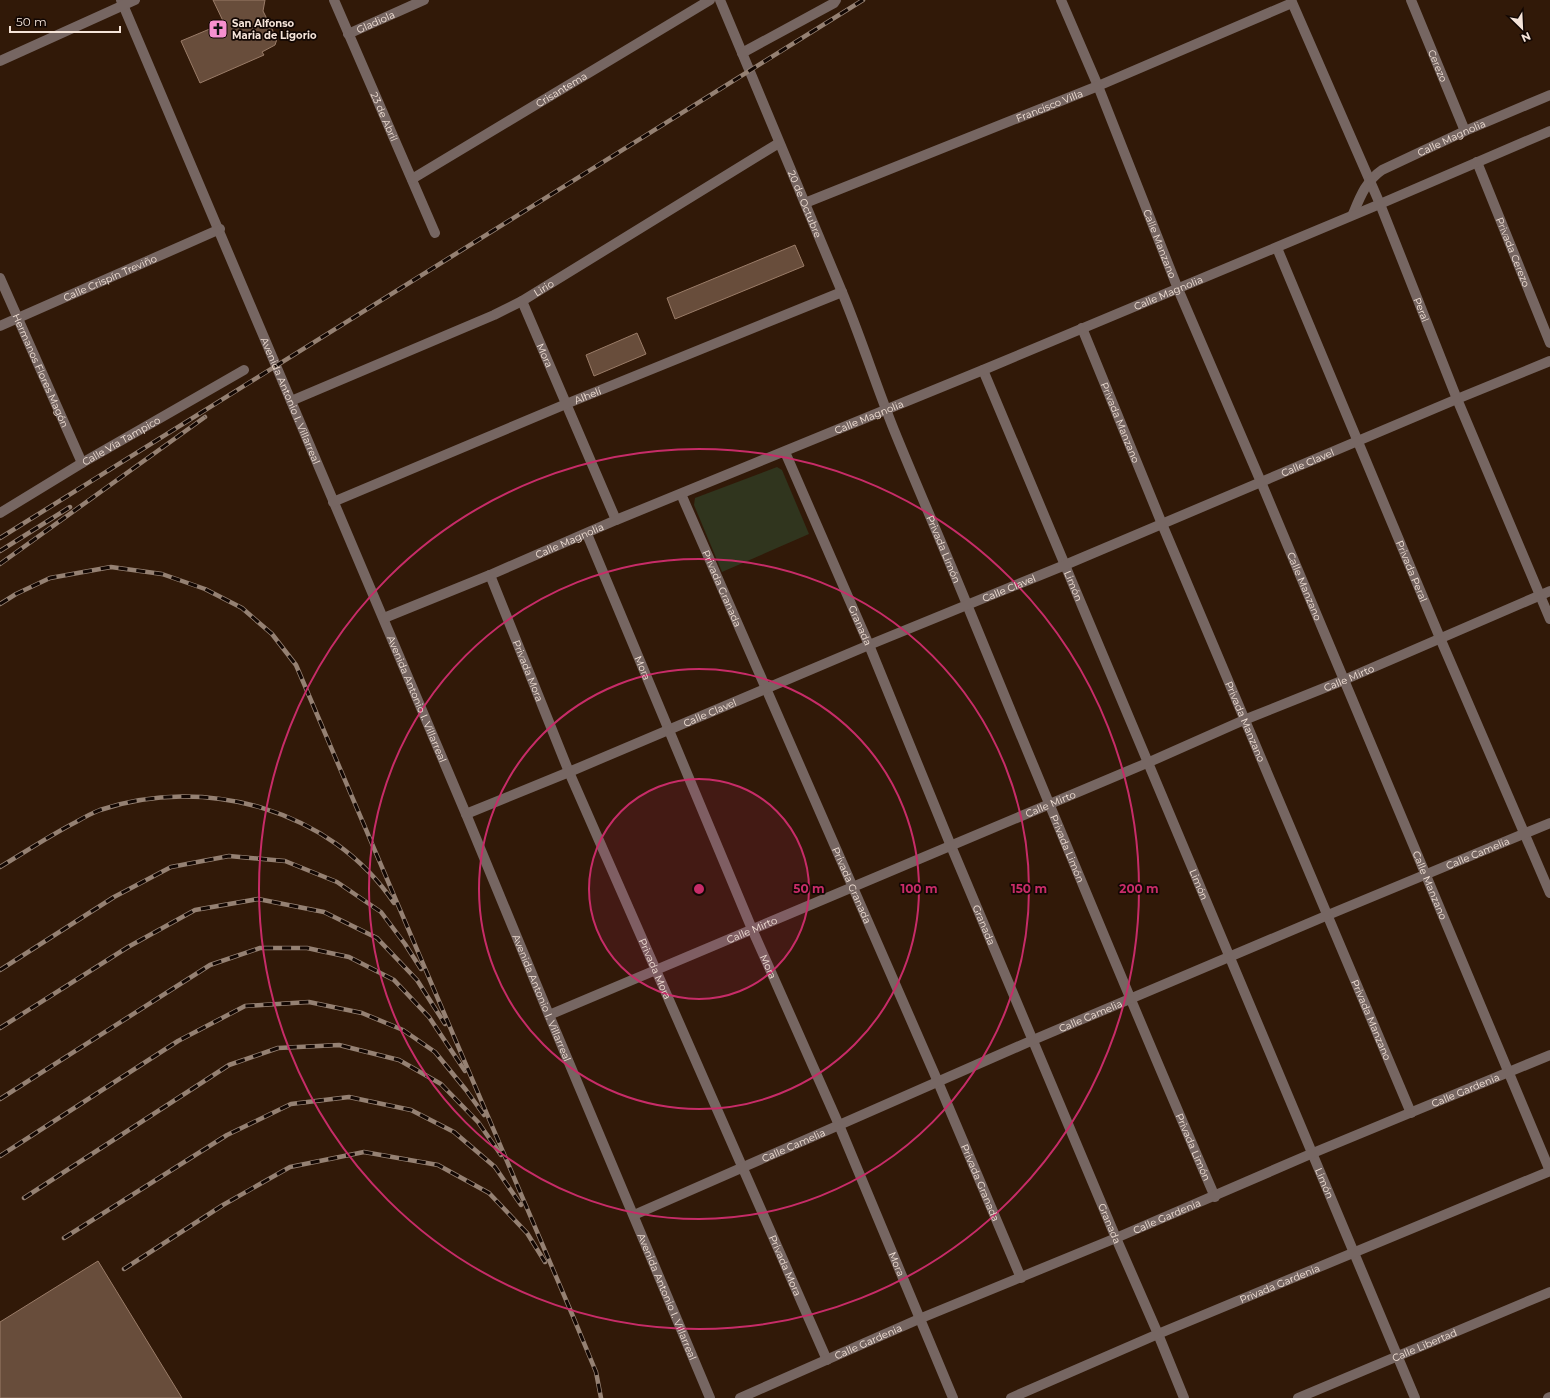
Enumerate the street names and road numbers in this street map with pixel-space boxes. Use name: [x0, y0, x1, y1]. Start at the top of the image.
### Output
street label: Gladiola: [354, 8, 397, 36]
street label: Cerezo: [1426, 47, 1451, 84]
street label: Crisantema: [533, 69, 589, 110]
street label: Francisco Villa: [1014, 86, 1085, 125]
street label: 23 de Abril: [368, 90, 401, 143]
street label: Calle Magnolia: [1415, 117, 1487, 159]
street label: 20 de Octubre: [785, 168, 825, 240]
street label: Calle Manzano: [1141, 207, 1180, 280]
street label: Privada Cerezo: [1493, 215, 1533, 289]
street label: Calle Crispín Treviño: [61, 251, 159, 304]
street label: Calle Magnolia: [1132, 272, 1205, 313]
street label: Lirio: [531, 277, 556, 299]
street label: Peral: [1411, 295, 1432, 324]
street label: Hermanos Flores Magón: [10, 311, 72, 429]
street label: Avenida Antonio I. Villarreal: [258, 335, 323, 466]
street label: Mora: [534, 341, 556, 369]
street label: Privada Manzano: [1098, 380, 1143, 465]
street label: Alhelí: [572, 383, 604, 407]
street label: Calle Magnolia: [832, 397, 905, 437]
street label: Calle Vía Tampico: [79, 413, 163, 468]
street label: Calle Clavel: [1279, 445, 1336, 479]
street label: Privada Limón: [924, 513, 964, 585]
street label: Calle Magnolia: [533, 520, 606, 561]
street label: Privada Peral: [1393, 538, 1431, 604]
street label: Privada Granada: [700, 548, 745, 629]
street label: Calle Manzano: [1285, 550, 1325, 623]
street label: Limón: [1061, 568, 1086, 603]
street label: Calle Clavel: [980, 571, 1037, 605]
street label: Granada: [846, 603, 875, 647]
street label: Avenida Antonio I. Villarreal: [385, 633, 450, 764]
street label: Privada Mora: [510, 638, 547, 703]
street label: Mora: [632, 654, 654, 682]
street label: Calle Mirto: [1322, 661, 1376, 694]
street label: Privada Manzano: [1223, 679, 1268, 764]
street label: Calle Clavel: [681, 695, 738, 729]
street label: Calle Mirto: [1023, 787, 1078, 820]
street label: Privada Limón: [1048, 813, 1087, 884]
street label: Calle Camelia: [1444, 834, 1511, 872]
street label: Privada Granada: [829, 845, 875, 926]
street label: Calle Manzano: [1410, 849, 1450, 921]
street label: Limón: [1187, 867, 1211, 902]
street label: Granada: [970, 903, 998, 947]
street label: Calle Mirto: [725, 913, 779, 946]
street label: Avenida Antonio I. Villarreal: [510, 932, 574, 1063]
street label: Privada Mora: [636, 936, 674, 1001]
street label: Mora: [758, 952, 780, 981]
street label: Privada Manzano: [1349, 978, 1394, 1062]
street label: Calle Camelia: [1057, 996, 1124, 1035]
street label: Calle Gardenia: [1429, 1070, 1501, 1110]
street label: Privada Limón: [1173, 1111, 1214, 1183]
street label: Calle Camelia: [760, 1126, 827, 1165]
street label: Privada Granada: [959, 1142, 1003, 1223]
street label: Limón: [1312, 1166, 1337, 1201]
street label: Calle Gardenia: [1131, 1196, 1203, 1236]
street label: Granada: [1096, 1201, 1124, 1246]
street label: Avenida Antonio I. Villarreal: [635, 1231, 700, 1362]
street label: Privada Mora: [766, 1233, 805, 1298]
street label: Mora: [886, 1250, 908, 1278]
street label: Privada Gardenia: [1237, 1261, 1322, 1306]
street label: Calle Gardenia: [832, 1321, 904, 1362]
street label: Calle Libertad: [1390, 1325, 1459, 1364]

